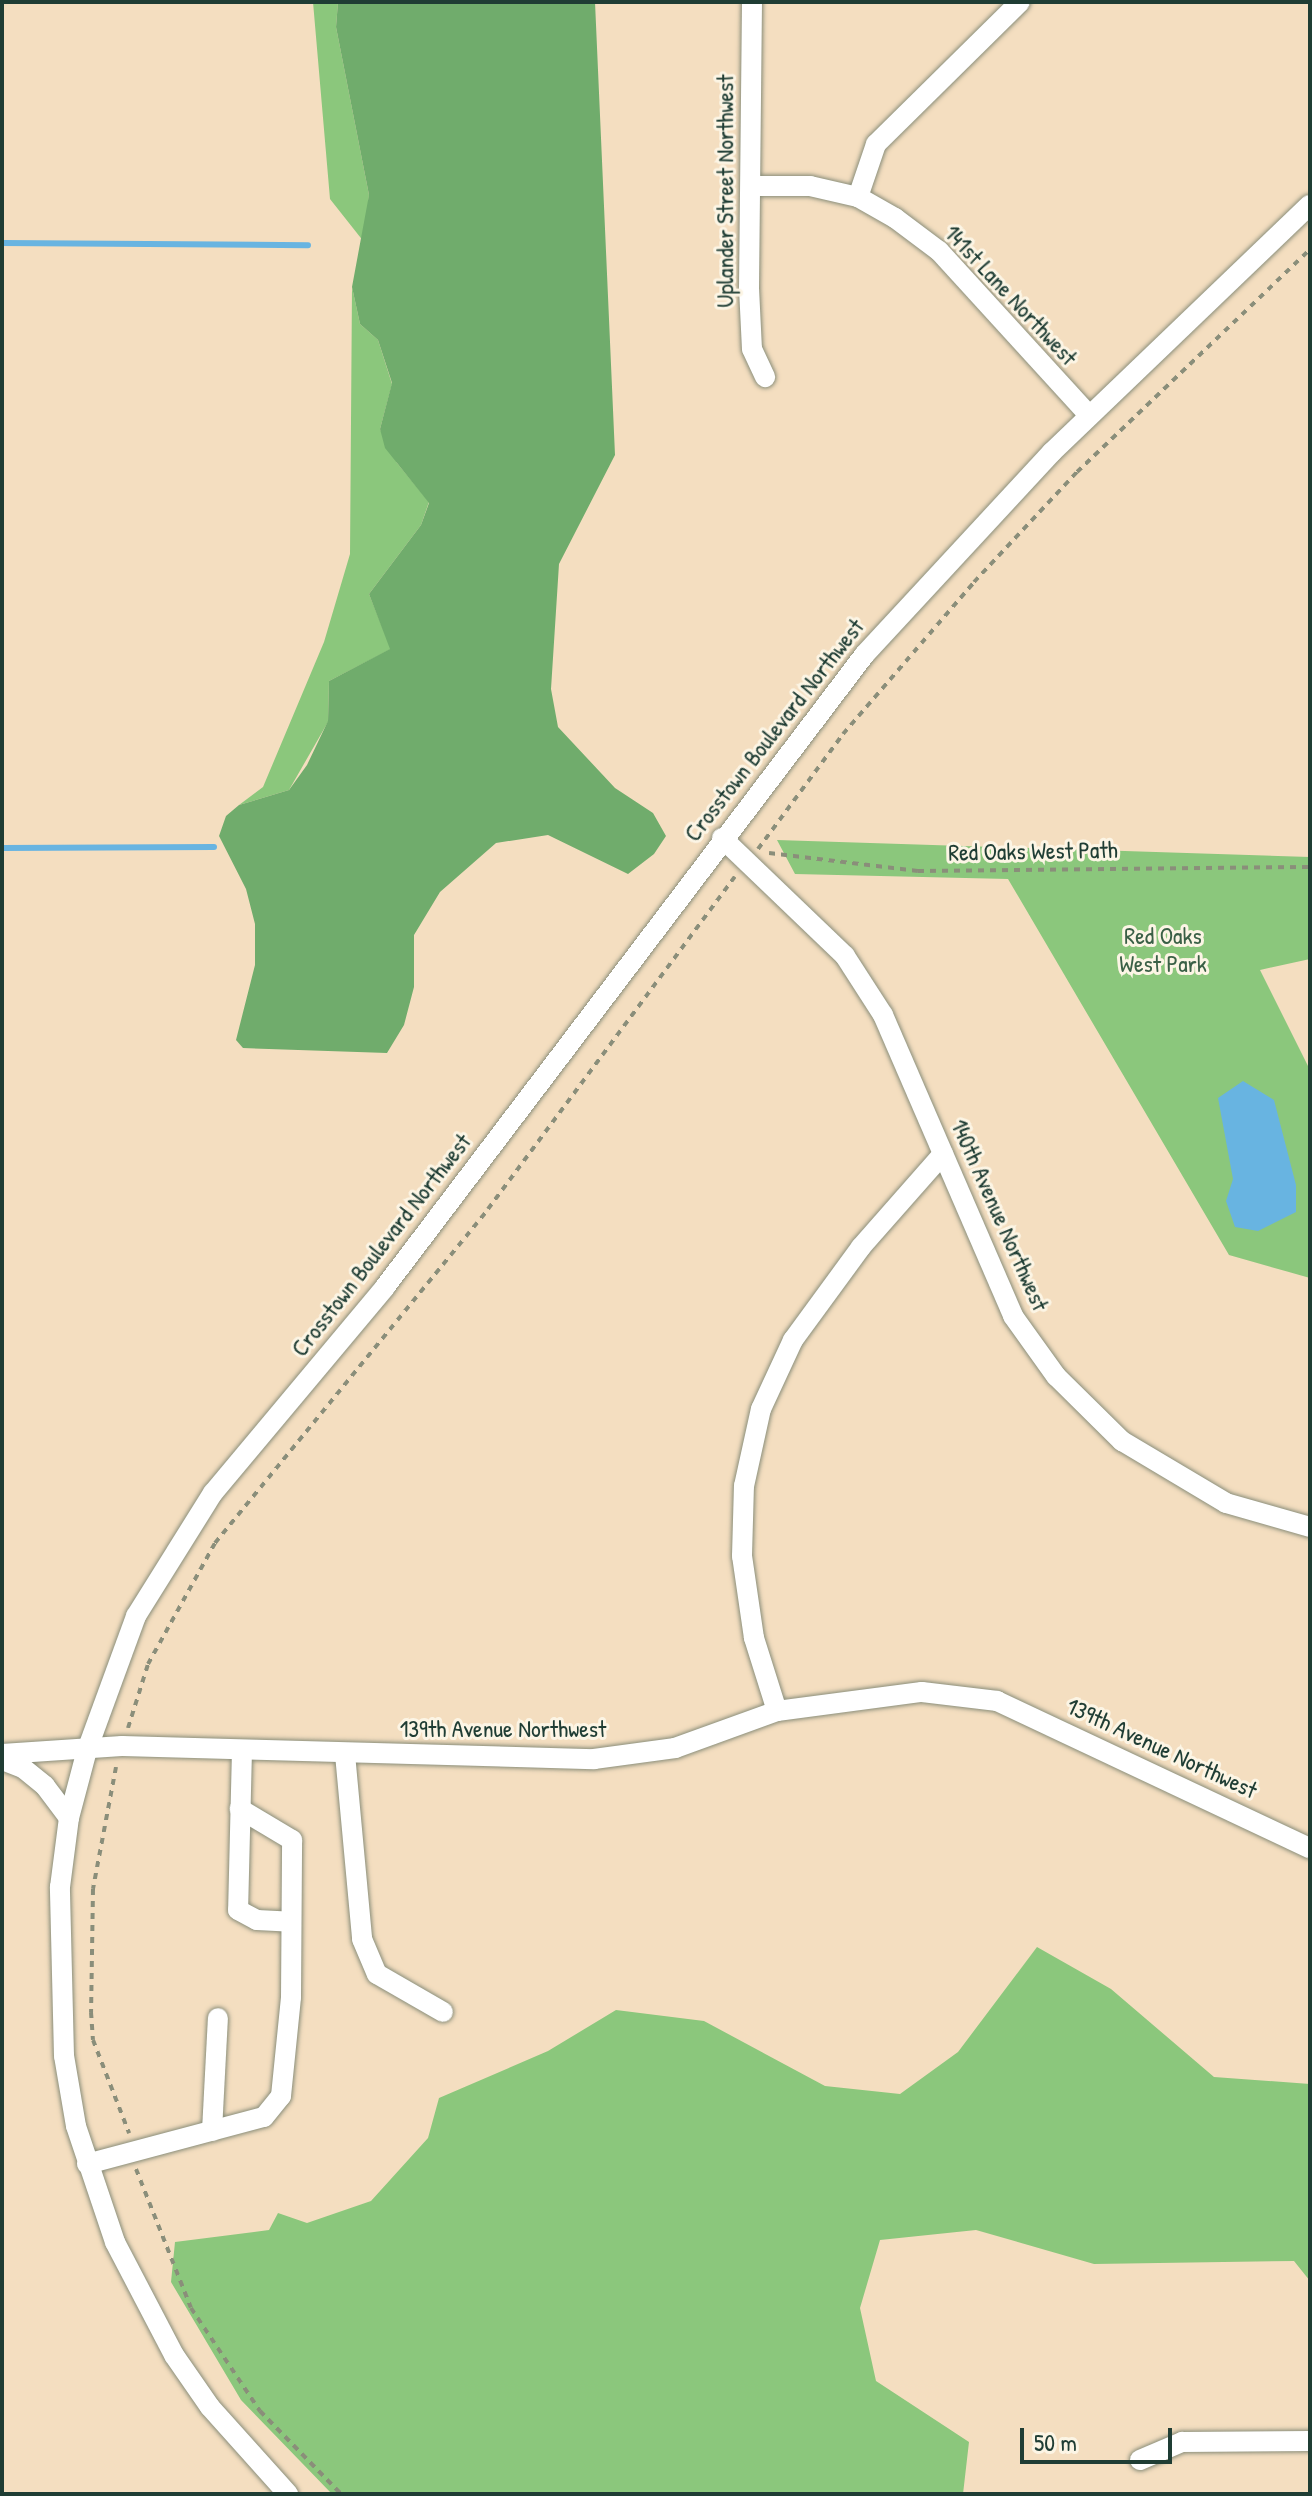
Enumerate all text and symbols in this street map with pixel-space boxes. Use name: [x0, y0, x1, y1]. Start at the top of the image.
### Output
street label: Uplander Street Northwest: [711, 74, 739, 308]
street label: 141st Lane Northwest: [938, 219, 1084, 371]
street label: Crosstown Boulevard Northwest: [678, 613, 870, 847]
street label: Red Oaks West Path: [948, 835, 1118, 867]
park label: Red Oaks West Park: [1119, 922, 1207, 978]
street label: 140th Avenue Northwest: [945, 1115, 1055, 1315]
street label: Crosstown Boulevard Northwest: [285, 1128, 477, 1362]
street label: 139th Avenue Northwest: [1062, 1691, 1262, 1805]
street label: 139th Avenue Northwest: [400, 1715, 606, 1743]
scale bar: [1024, 2412, 1176, 2462]
text: 50 m: [1034, 2426, 1077, 2458]

